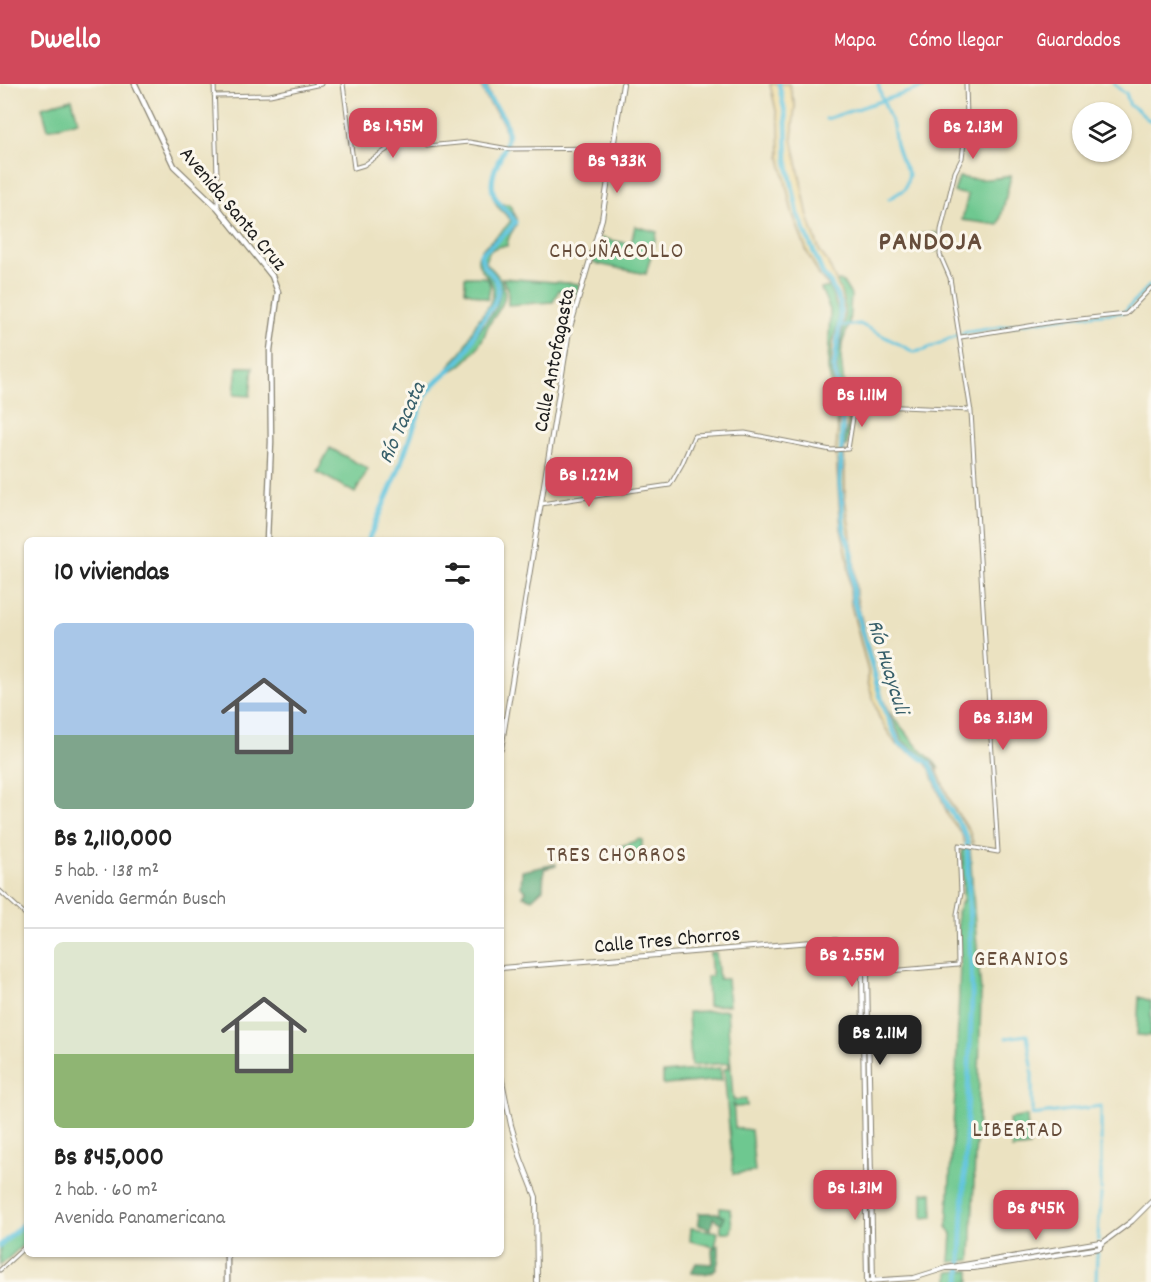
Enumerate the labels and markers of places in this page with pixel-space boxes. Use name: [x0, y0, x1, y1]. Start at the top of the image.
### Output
pin: Bs 1.95M: [331, 108, 455, 159]
pin: Bs 2.13M: [911, 109, 1035, 160]
pin: Bs 933K: [562, 143, 672, 194]
pin: Bs 1.11M: [800, 377, 924, 428]
pin: Bs 1.22M: [527, 457, 651, 508]
pin: Bs 3.13M: [941, 700, 1065, 751]
pin: Bs 2.55M: [790, 937, 914, 988]
pin: Bs 2.11M: [818, 1015, 942, 1066]
pin: Bs 1.31M: [793, 1170, 917, 1221]
pin: Bs 845K: [981, 1190, 1091, 1241]

